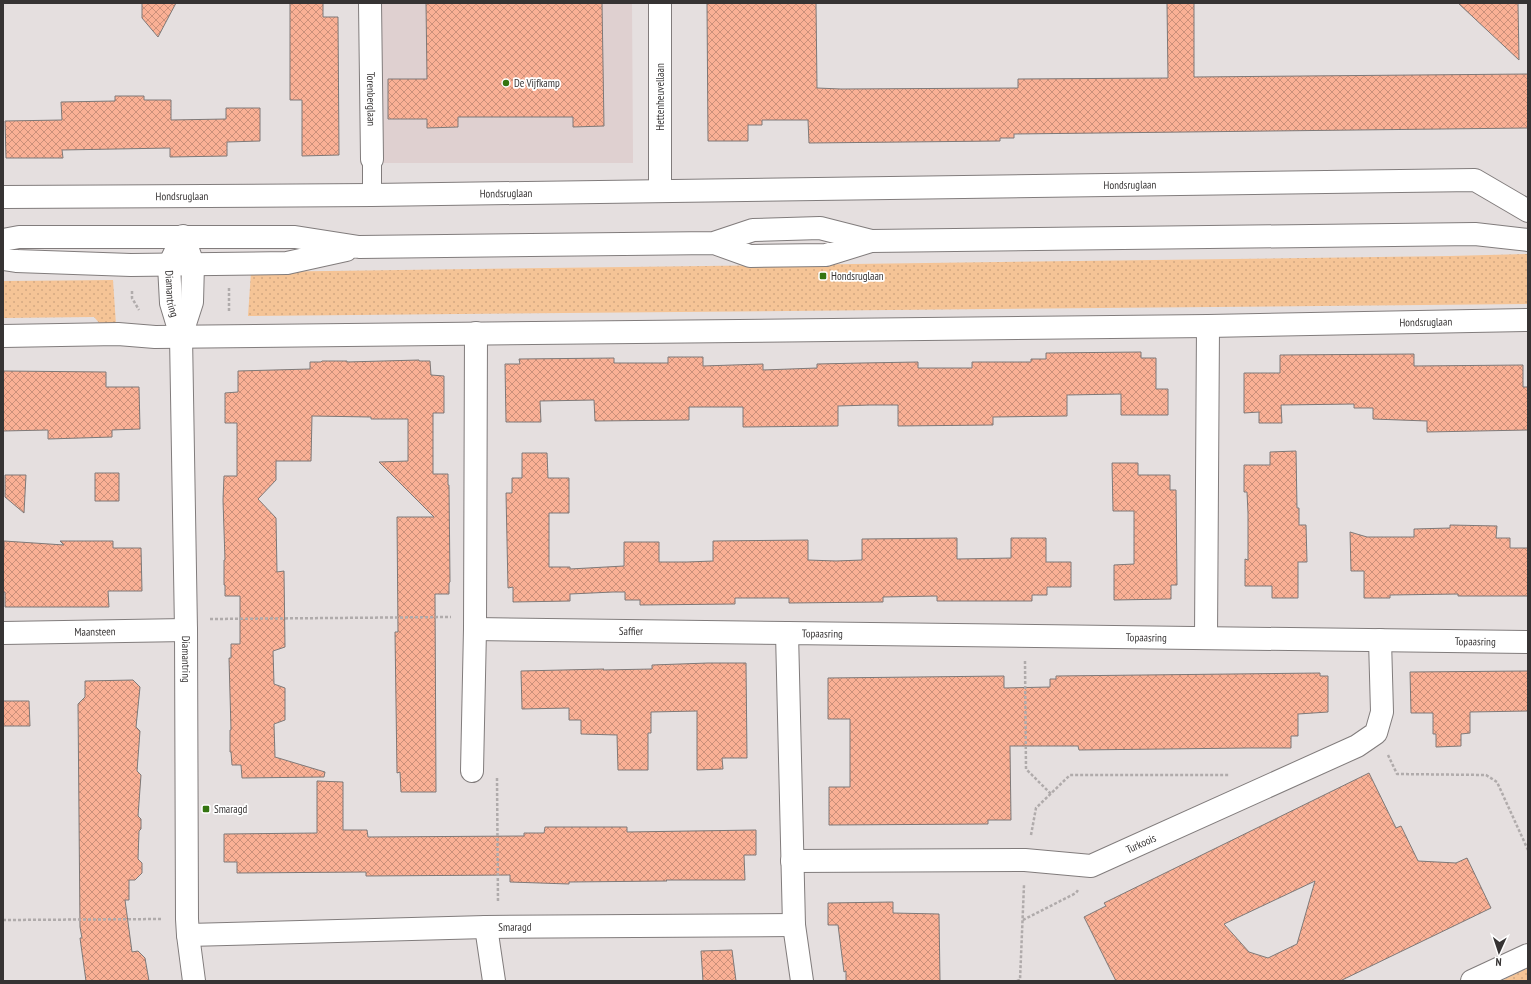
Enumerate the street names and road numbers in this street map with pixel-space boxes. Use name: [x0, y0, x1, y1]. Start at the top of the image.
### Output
street label: Hettenheuvellaan: [653, 63, 667, 131]
street label: Torenberglaan: [364, 72, 379, 126]
street label: Hondsruglaan: [1103, 177, 1157, 192]
street label: Hondsruglaan: [479, 186, 533, 201]
street label: Hondsruglaan: [156, 189, 209, 203]
street label: Diamantring: [162, 270, 182, 319]
street label: Hondsruglaan: [1399, 314, 1452, 329]
street label: Maansteen: [74, 624, 116, 639]
street label: Saffier: [619, 624, 643, 638]
street label: Topaasring: [802, 626, 843, 641]
street label: Topaasring: [1126, 630, 1167, 645]
street label: Topaasring: [1455, 634, 1496, 649]
street label: Diamantring: [179, 636, 193, 683]
street label: Turkoois: [1124, 831, 1158, 856]
street label: Smaragd: [498, 920, 532, 934]

